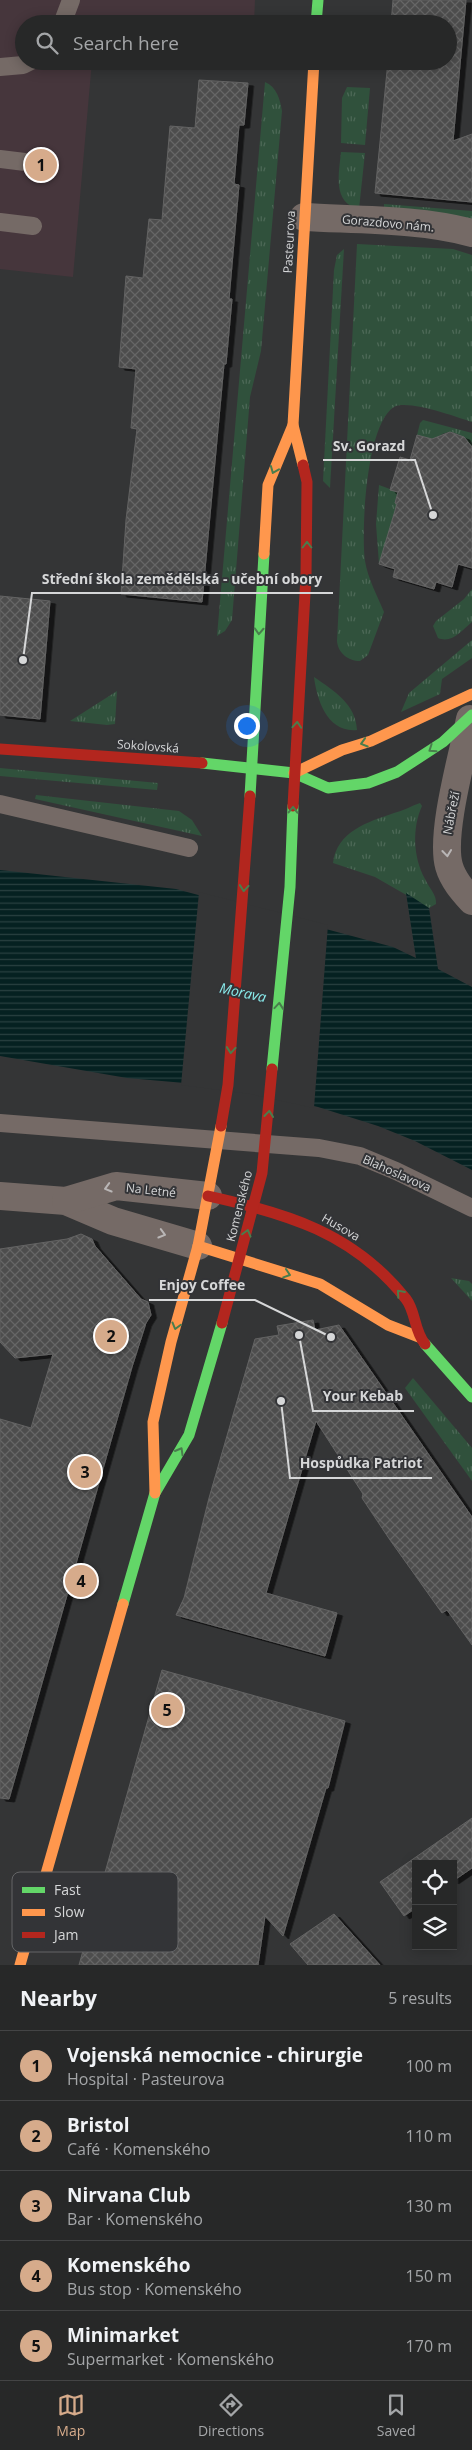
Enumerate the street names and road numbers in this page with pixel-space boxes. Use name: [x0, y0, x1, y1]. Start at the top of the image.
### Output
street label: Pasteurova: [279, 210, 299, 274]
street label: Gorazdovo nám.: [341, 211, 435, 235]
street label: Sokolovská: [116, 735, 180, 757]
street label: Nábřeží: [439, 789, 464, 836]
street label: Blahoslavova: [360, 1150, 434, 1196]
street label: Komenského: [222, 1168, 256, 1244]
street label: Na Letné: [125, 1179, 177, 1201]
street label: Husova: [319, 1209, 363, 1245]

